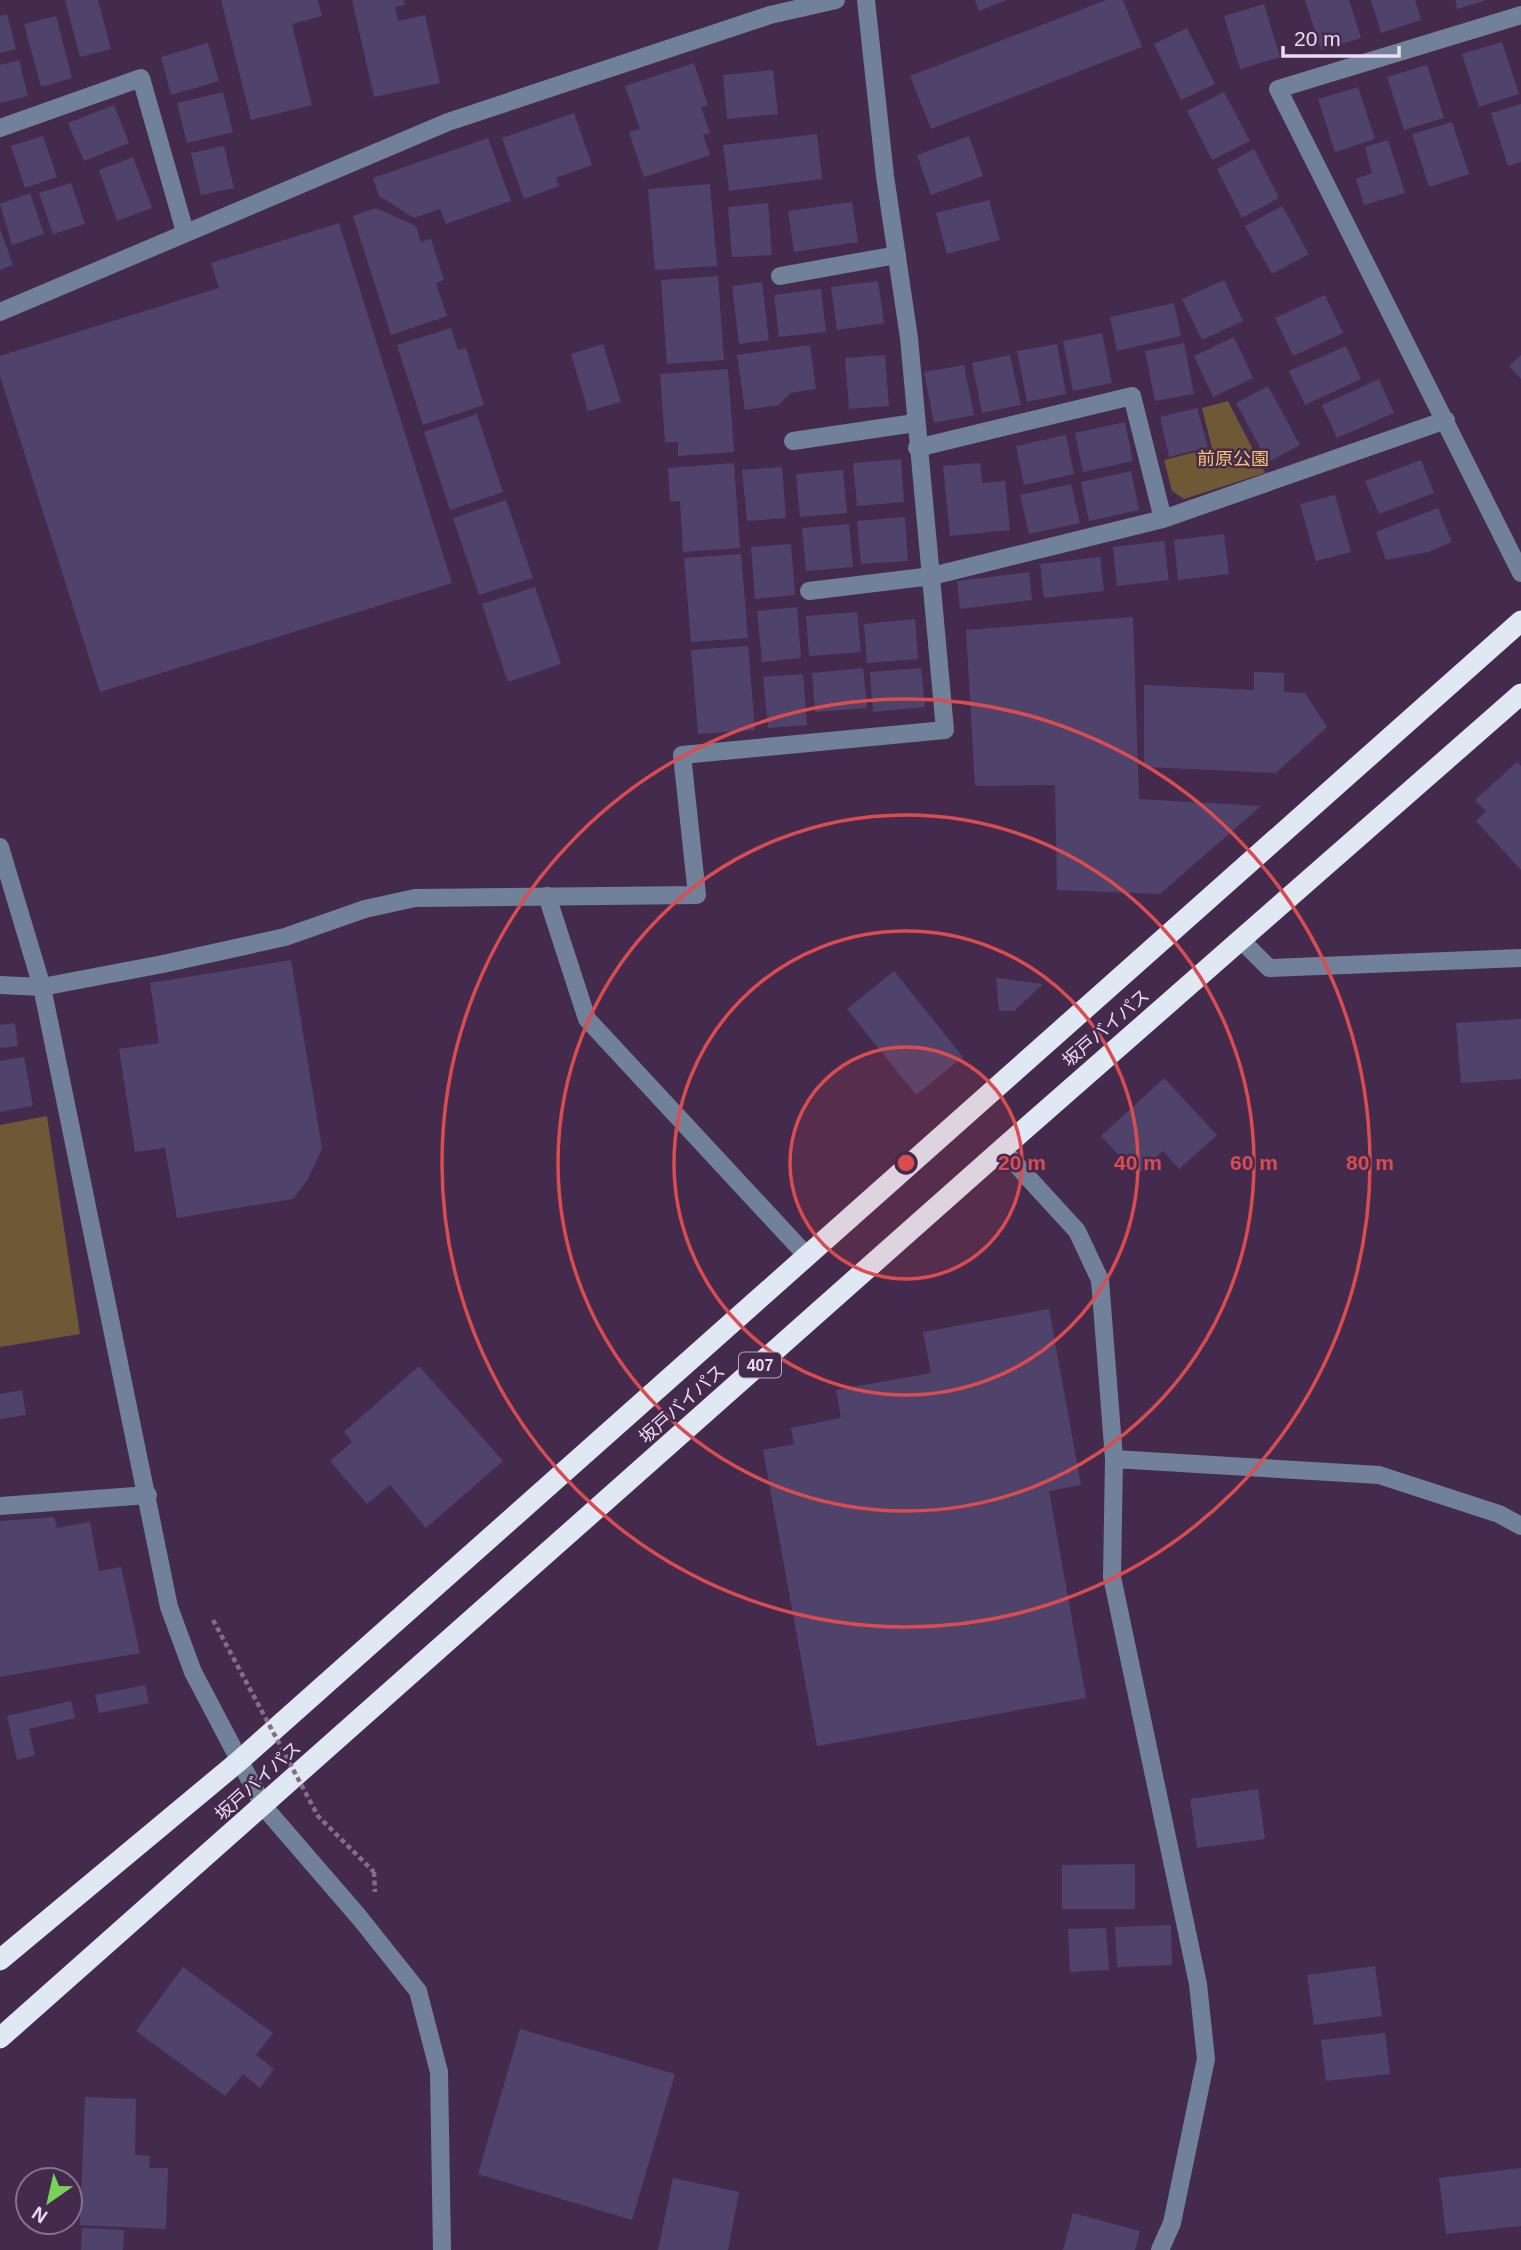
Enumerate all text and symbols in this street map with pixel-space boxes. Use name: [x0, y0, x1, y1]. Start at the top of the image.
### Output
scale bar: [1283, 14, 1398, 58]
text: 20 m: [1294, 27, 1341, 50]
park label: 前原公園: [1197, 449, 1269, 469]
street label: 坂戸バイパス: [1059, 985, 1153, 1071]
centre of rings: [894, 1151, 918, 1175]
text: 20 m: [998, 1151, 1046, 1174]
text: 40 m: [1114, 1151, 1162, 1174]
text: 60 m: [1230, 1151, 1278, 1174]
text: 80 m: [1346, 1151, 1394, 1174]
road number: 407: [739, 1352, 781, 1378]
street label: 坂戸バイパス: [635, 1361, 729, 1447]
street label: 坂戸バイパス: [211, 1738, 305, 1824]
north arrow: [14, 2166, 84, 2236]
text: N: [28, 2202, 51, 2227]

